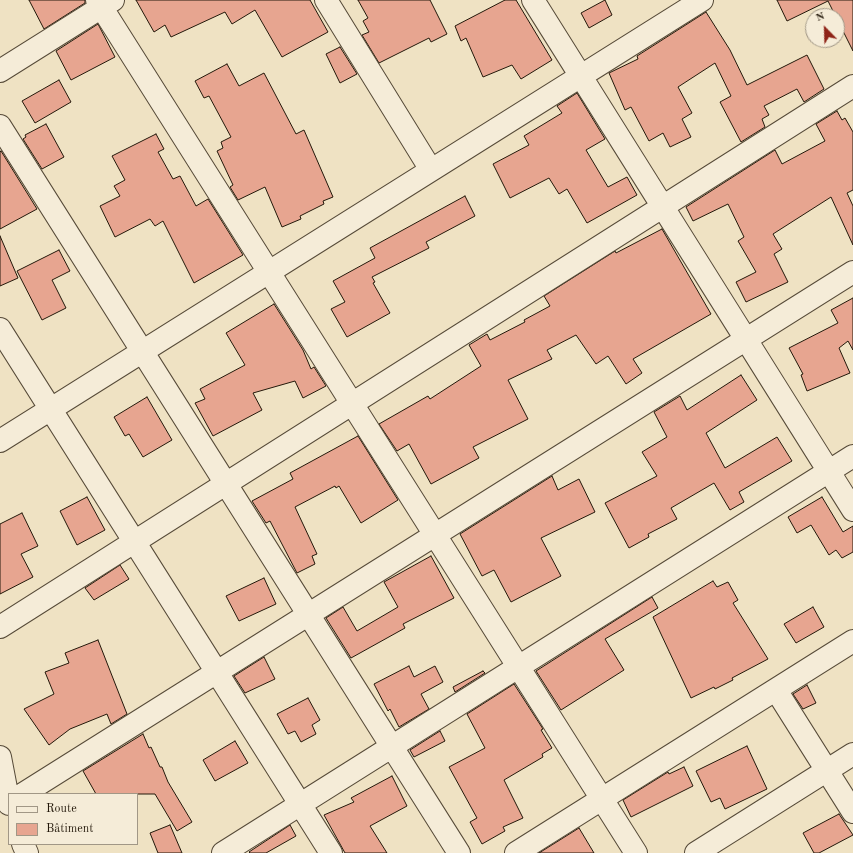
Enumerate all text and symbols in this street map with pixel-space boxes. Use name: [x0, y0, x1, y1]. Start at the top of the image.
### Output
north arrow: [805, 8, 845, 48]
text: N: [814, 11, 827, 24]
legend: [8, 793, 138, 845]
text: Route: [46, 803, 77, 815]
text: Bâtiment: [46, 823, 93, 835]

